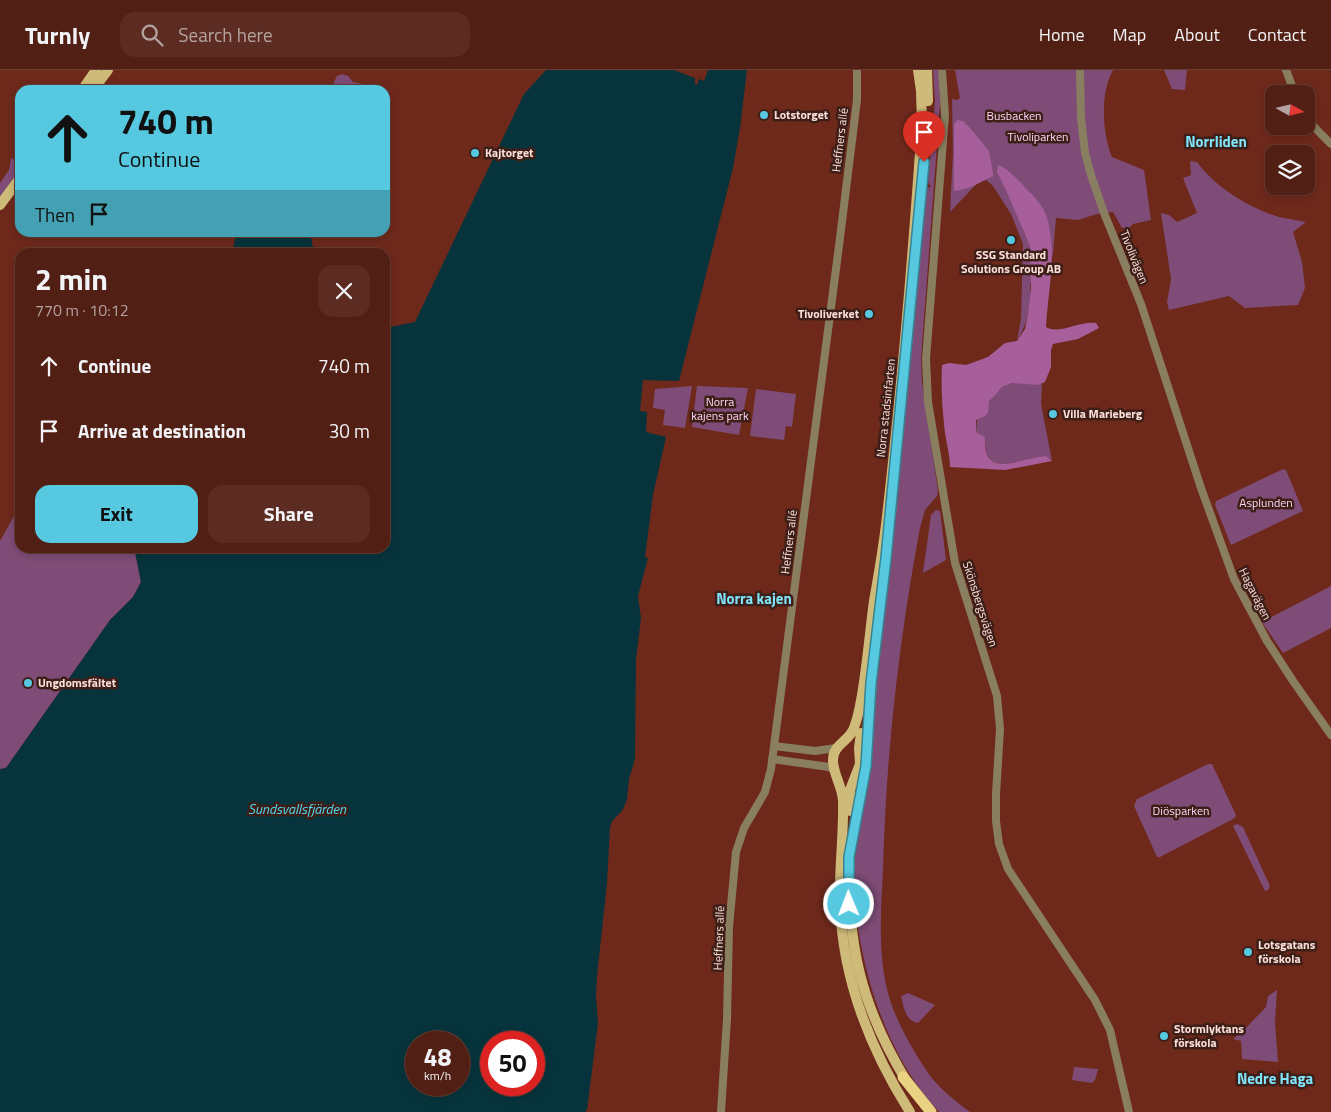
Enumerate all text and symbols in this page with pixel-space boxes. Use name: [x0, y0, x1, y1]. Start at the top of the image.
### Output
search box: [120, 12, 470, 57]
text: Turnly: [25, 17, 90, 53]
text: Search here: [178, 20, 273, 49]
icon: search: [138, 21, 166, 49]
text: Home: [1039, 21, 1085, 48]
text: Map: [1113, 21, 1146, 48]
text: About: [1174, 21, 1220, 48]
text: Contact: [1248, 21, 1306, 48]
north arrow: [1265, 85, 1315, 135]
map controls: [1265, 85, 1315, 195]
text: 740 m: [118, 94, 214, 148]
icon: ahead: [35, 105, 100, 170]
place label: Lotstorget: [774, 105, 829, 124]
park label: Busbacken: [987, 106, 1042, 125]
street label: Heffners allé: [826, 107, 853, 173]
marker: Lotstorget: [758, 109, 770, 121]
pin: [903, 111, 945, 162]
icon: arrive: [910, 118, 938, 146]
park label: Tivoliparken: [1008, 127, 1068, 146]
district label: Norrliden: [1185, 130, 1247, 153]
text: Continue: [118, 142, 200, 176]
place label: Kajtorget: [485, 143, 534, 162]
button: layers: [1265, 145, 1315, 195]
marker: Kajtorget: [469, 147, 481, 159]
text: Then: [35, 200, 75, 229]
icon: arrive: [85, 200, 113, 228]
street label: Tivolivägen: [1115, 227, 1154, 287]
marker: SSG Standard Solutions Group AB: [1005, 234, 1017, 246]
place label: SSG Standard Solutions Group AB: [961, 245, 1061, 278]
text: 2 min: [35, 256, 108, 302]
button: close: [318, 265, 370, 317]
text: 770 m · 10:12: [35, 298, 129, 322]
place label: Tivoliverket: [798, 304, 860, 323]
marker: Tivoliverket: [863, 308, 875, 320]
text: Continue: [78, 351, 151, 380]
text: 740 m: [318, 351, 370, 380]
icon: ahead: [35, 352, 63, 380]
street label: Norra stadsinfarten: [871, 358, 900, 458]
park label: Norra kajens park: [691, 392, 749, 425]
place label: Villa Marieberg: [1063, 404, 1143, 423]
marker: Villa Marieberg: [1047, 408, 1059, 420]
text: Arrive at destination: [78, 416, 246, 445]
text: 30 m: [329, 416, 370, 445]
icon: arrive: [35, 417, 63, 445]
button: Exit: [35, 485, 198, 543]
button: Share: [208, 485, 370, 543]
park label: Asplunden: [1239, 493, 1293, 512]
street label: Heffners allé: [775, 509, 802, 575]
street label: Skönsbergsvägen: [958, 559, 1003, 649]
street label: Hagavägen: [1234, 564, 1277, 623]
district label: Norra kajen: [716, 587, 792, 610]
place label: Ungdomsfältet: [38, 673, 117, 692]
marker: Ungdomsfältet: [22, 677, 34, 689]
water label: Sundsvallsfjärden: [248, 798, 347, 819]
park label: Diösparken: [1153, 801, 1209, 820]
position arrow: [822, 877, 874, 929]
street label: Heffners allé: [708, 905, 729, 971]
place label: Lotsgatans förskola: [1258, 935, 1316, 968]
marker: Lotsgatans förskola: [1242, 946, 1254, 958]
place label: Stormlyktans förskola: [1174, 1019, 1244, 1052]
marker: Stormlyktans förskola: [1158, 1030, 1170, 1042]
speed limit sign: 50: [480, 1031, 545, 1096]
text: 48: [423, 1038, 452, 1076]
text: km/h: [424, 1066, 451, 1085]
district label: Nedre Haga: [1237, 1067, 1313, 1090]

